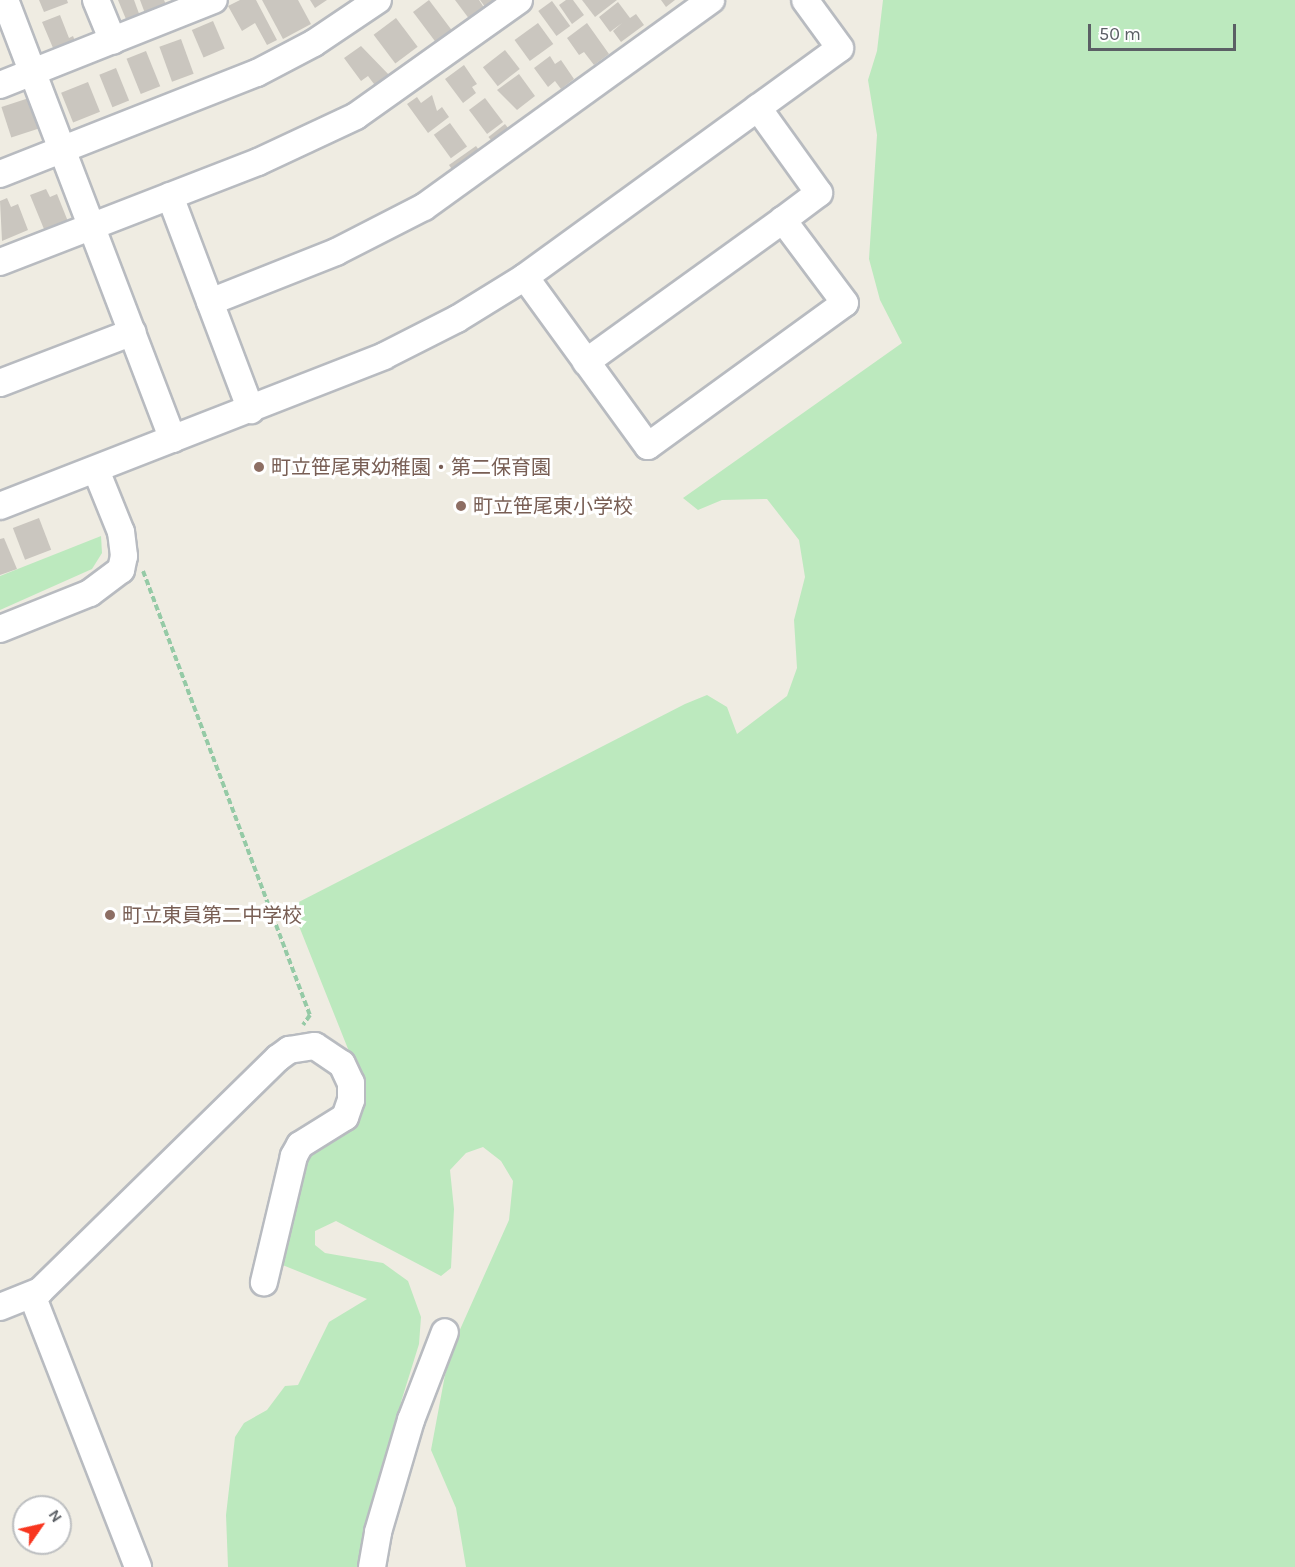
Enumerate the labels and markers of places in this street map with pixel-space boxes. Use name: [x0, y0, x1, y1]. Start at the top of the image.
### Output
place label: 町立笹尾東幼稚園・第二保育園: [271, 455, 551, 479]
marker: 町立笹尾東幼稚園・第二保育園: [252, 460, 266, 474]
place label: 町立笹尾東小学校: [473, 494, 633, 518]
marker: 町立笹尾東小学校: [454, 499, 468, 513]
place label: 町立東員第二中学校: [122, 903, 302, 927]
marker: 町立東員第二中学校: [103, 908, 117, 922]

